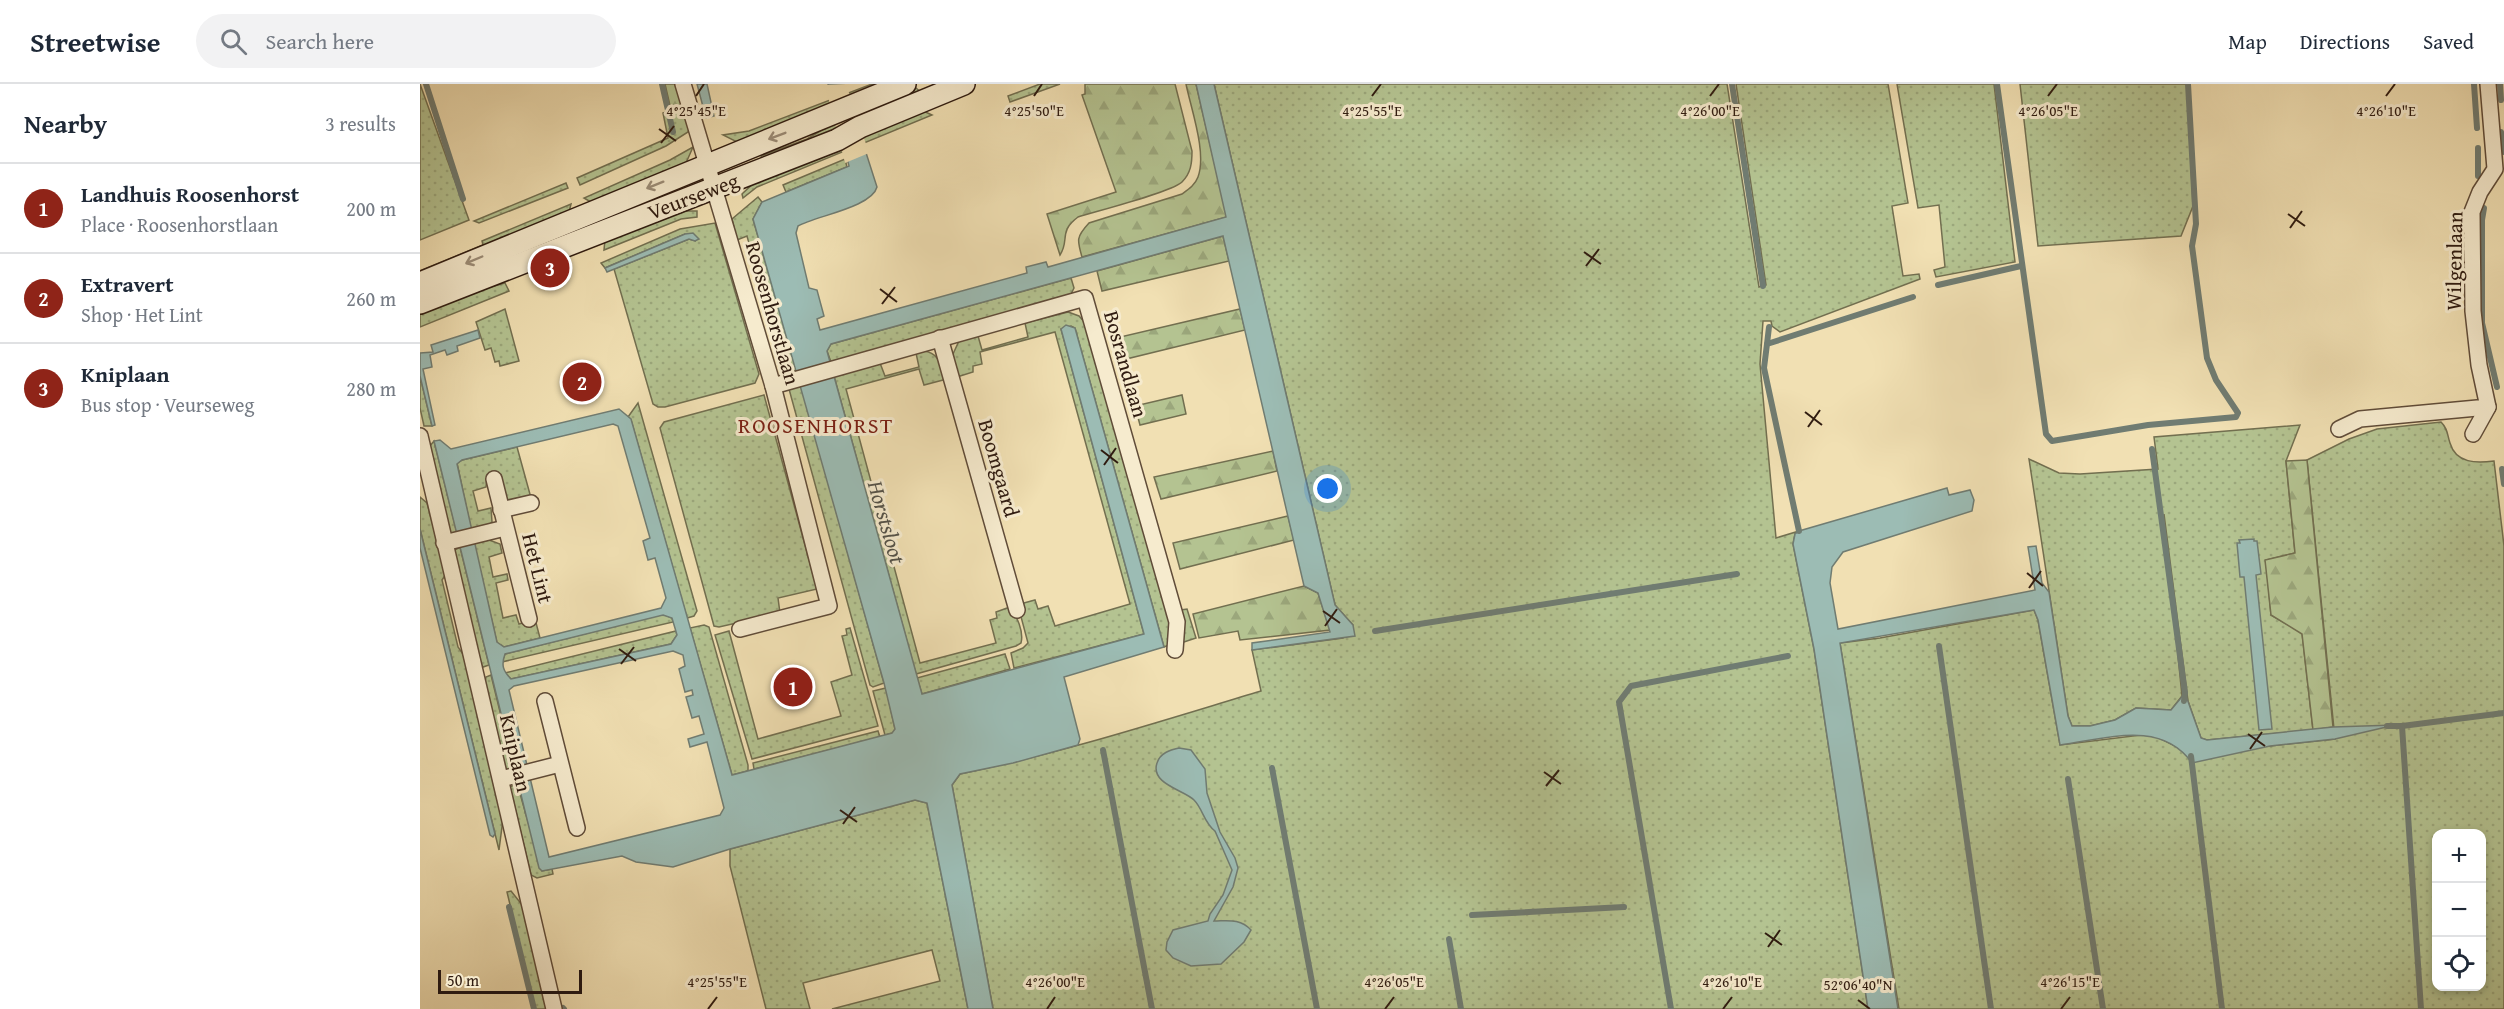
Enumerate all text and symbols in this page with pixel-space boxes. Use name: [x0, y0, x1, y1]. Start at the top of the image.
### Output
search box: [196, 14, 616, 68]
text: Streetwise: [30, 21, 160, 62]
icon: search: [217, 25, 250, 58]
text: Search here: [265, 25, 374, 57]
text: Map: [2228, 26, 2267, 57]
text: Directions: [2300, 26, 2390, 57]
text: Saved: [2423, 26, 2474, 57]
text: 4°25'45"E: [666, 100, 726, 121]
text: 4°25'50"E: [1004, 100, 1064, 121]
text: 4°25'55"E: [1342, 100, 1402, 121]
text: 4°26'00"E: [1680, 100, 1740, 121]
text: 4°26'05"E: [2018, 100, 2078, 121]
text: 4°26'10"E: [2356, 100, 2416, 121]
text: Nearby: [24, 104, 107, 143]
text: 3 results: [325, 109, 396, 138]
one-way arrow: [768, 132, 786, 143]
street label: Veurseweg: [643, 164, 744, 228]
text: Landhuis Roosenhorst: [81, 178, 299, 210]
one-way arrow: [646, 180, 664, 191]
text: 1: [38, 194, 49, 223]
text: 200 m: [346, 194, 396, 223]
text: Place · Roosenhorstlaan: [81, 210, 278, 239]
street label: Wilgenlaan: [2438, 211, 2470, 311]
street label: Roosenhorstlaan: [738, 238, 808, 389]
pin: 3: [530, 246, 570, 291]
one-way arrow: [466, 255, 484, 266]
text: Extravert: [81, 268, 174, 300]
text: 2: [38, 284, 49, 313]
text: 260 m: [346, 284, 396, 313]
text: Shop · Het Lint: [81, 300, 203, 329]
street label: Bosrandlaan: [1096, 307, 1156, 421]
text: Kniplaan: [81, 358, 170, 390]
pin: 2: [562, 360, 602, 404]
text: 3: [38, 374, 49, 403]
text: 280 m: [346, 374, 396, 403]
text: Bus stop · Veurseweg: [81, 390, 254, 419]
district label: ROOSENHORST: [738, 409, 894, 441]
street label: Boomgaard: [970, 415, 1028, 521]
your location: [1313, 474, 1342, 503]
water label: Horstsloot: [860, 476, 914, 568]
street label: Het Lint: [514, 530, 562, 607]
pin: 1: [774, 664, 812, 710]
street label: Kniplaan: [492, 711, 540, 795]
map controls: [2432, 829, 2486, 991]
button: +: [2432, 829, 2486, 883]
button: −: [2432, 883, 2486, 937]
button: locate: [2432, 937, 2486, 991]
scale bar: [438, 967, 582, 994]
text: 50 m: [447, 968, 479, 992]
text: 4°25'55"E: [687, 971, 747, 992]
text: 4°26'00"E: [1025, 971, 1085, 992]
text: 4°26'05"E: [1364, 971, 1424, 992]
text: 4°26'10"E: [1702, 971, 1762, 992]
text: 4°26'15"E: [2040, 971, 2100, 992]
text: 52°06'40"N: [1824, 974, 1893, 995]

